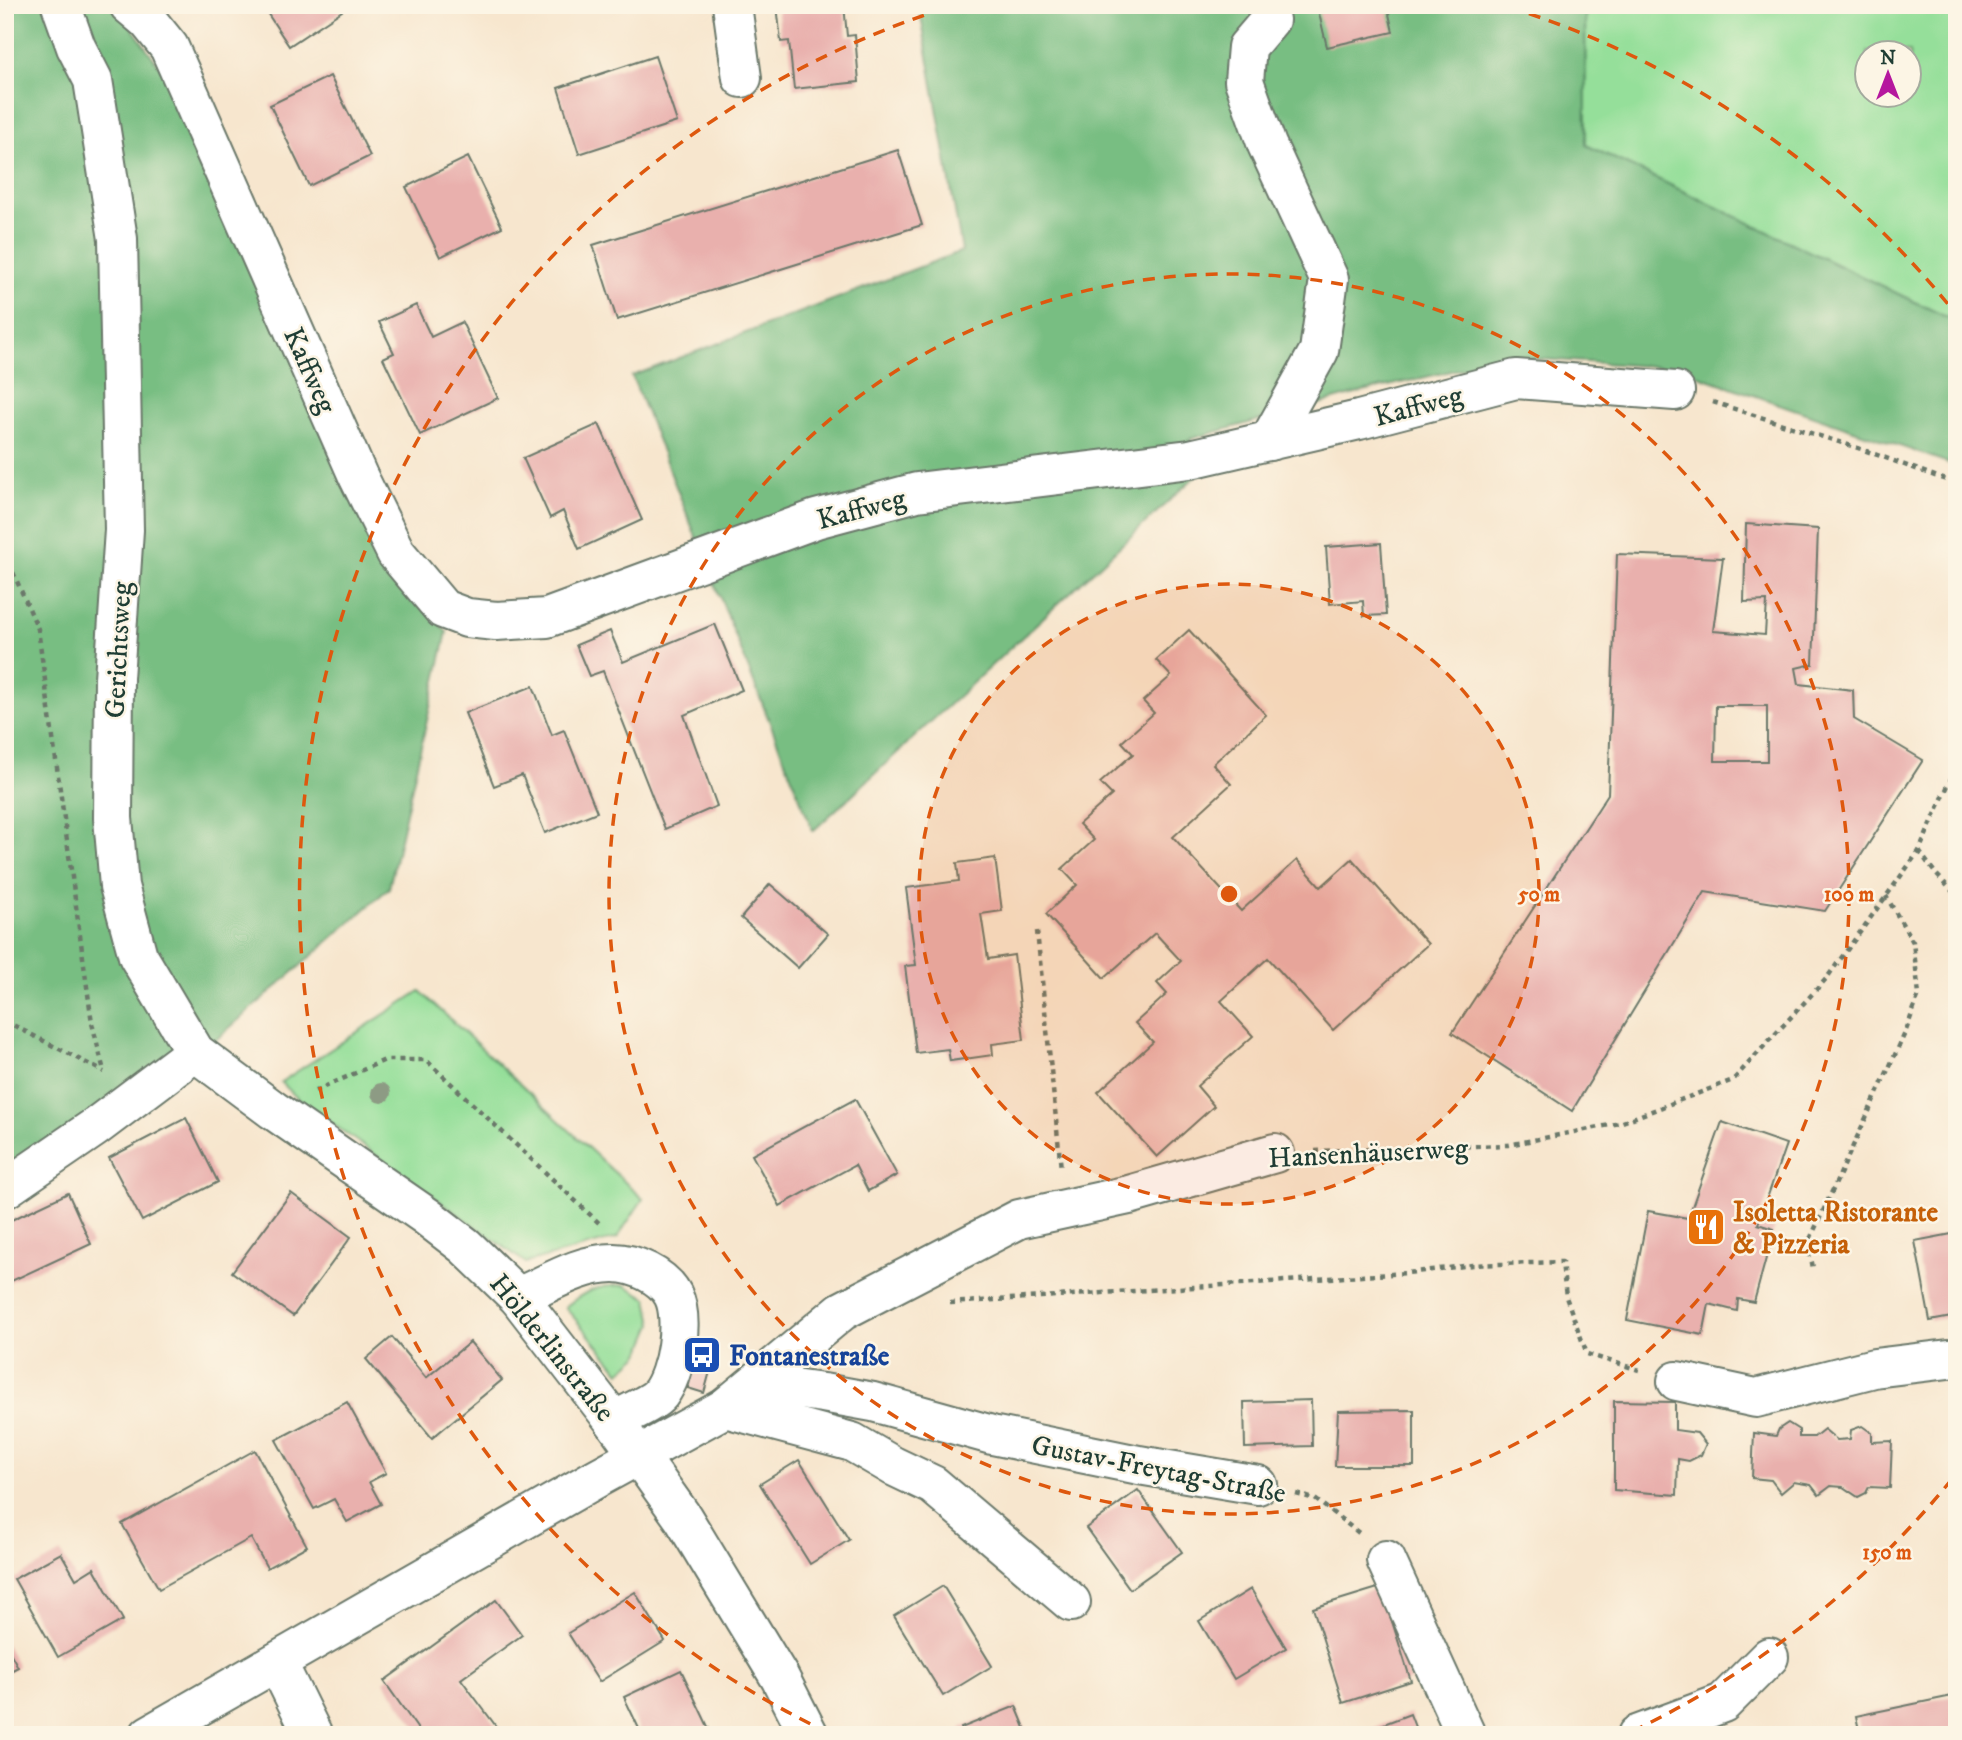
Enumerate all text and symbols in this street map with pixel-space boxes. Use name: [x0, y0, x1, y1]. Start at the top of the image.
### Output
north arrow: [1854, 38, 1924, 108]
text: N: [1880, 47, 1896, 70]
street label: Kaffweg: [275, 322, 344, 419]
street label: Kaffweg: [1370, 378, 1467, 435]
street label: Kaffweg: [813, 481, 910, 538]
street label: Gerichtsweg: [97, 580, 140, 719]
centre of rings: [1217, 882, 1241, 906]
text: 50 m: [1517, 882, 1560, 908]
text: 100 m: [1824, 882, 1874, 908]
street label: Hansenhäuserweg: [1267, 1131, 1469, 1176]
place label: Isoletta Ristorante & Pizzeria: [1733, 1195, 1939, 1262]
restaurant icon: Isoletta Ristorante & Pizzeria: [1685, 1206, 1727, 1248]
street label: Hölderlinstraße: [482, 1267, 622, 1429]
bus stop icon: Fontanestraße: [681, 1334, 723, 1376]
place label: Fontanestraße: [729, 1339, 890, 1374]
street label: Gustav-Freytag-Straße: [1029, 1428, 1289, 1511]
text: 150 m: [1862, 1540, 1912, 1566]

